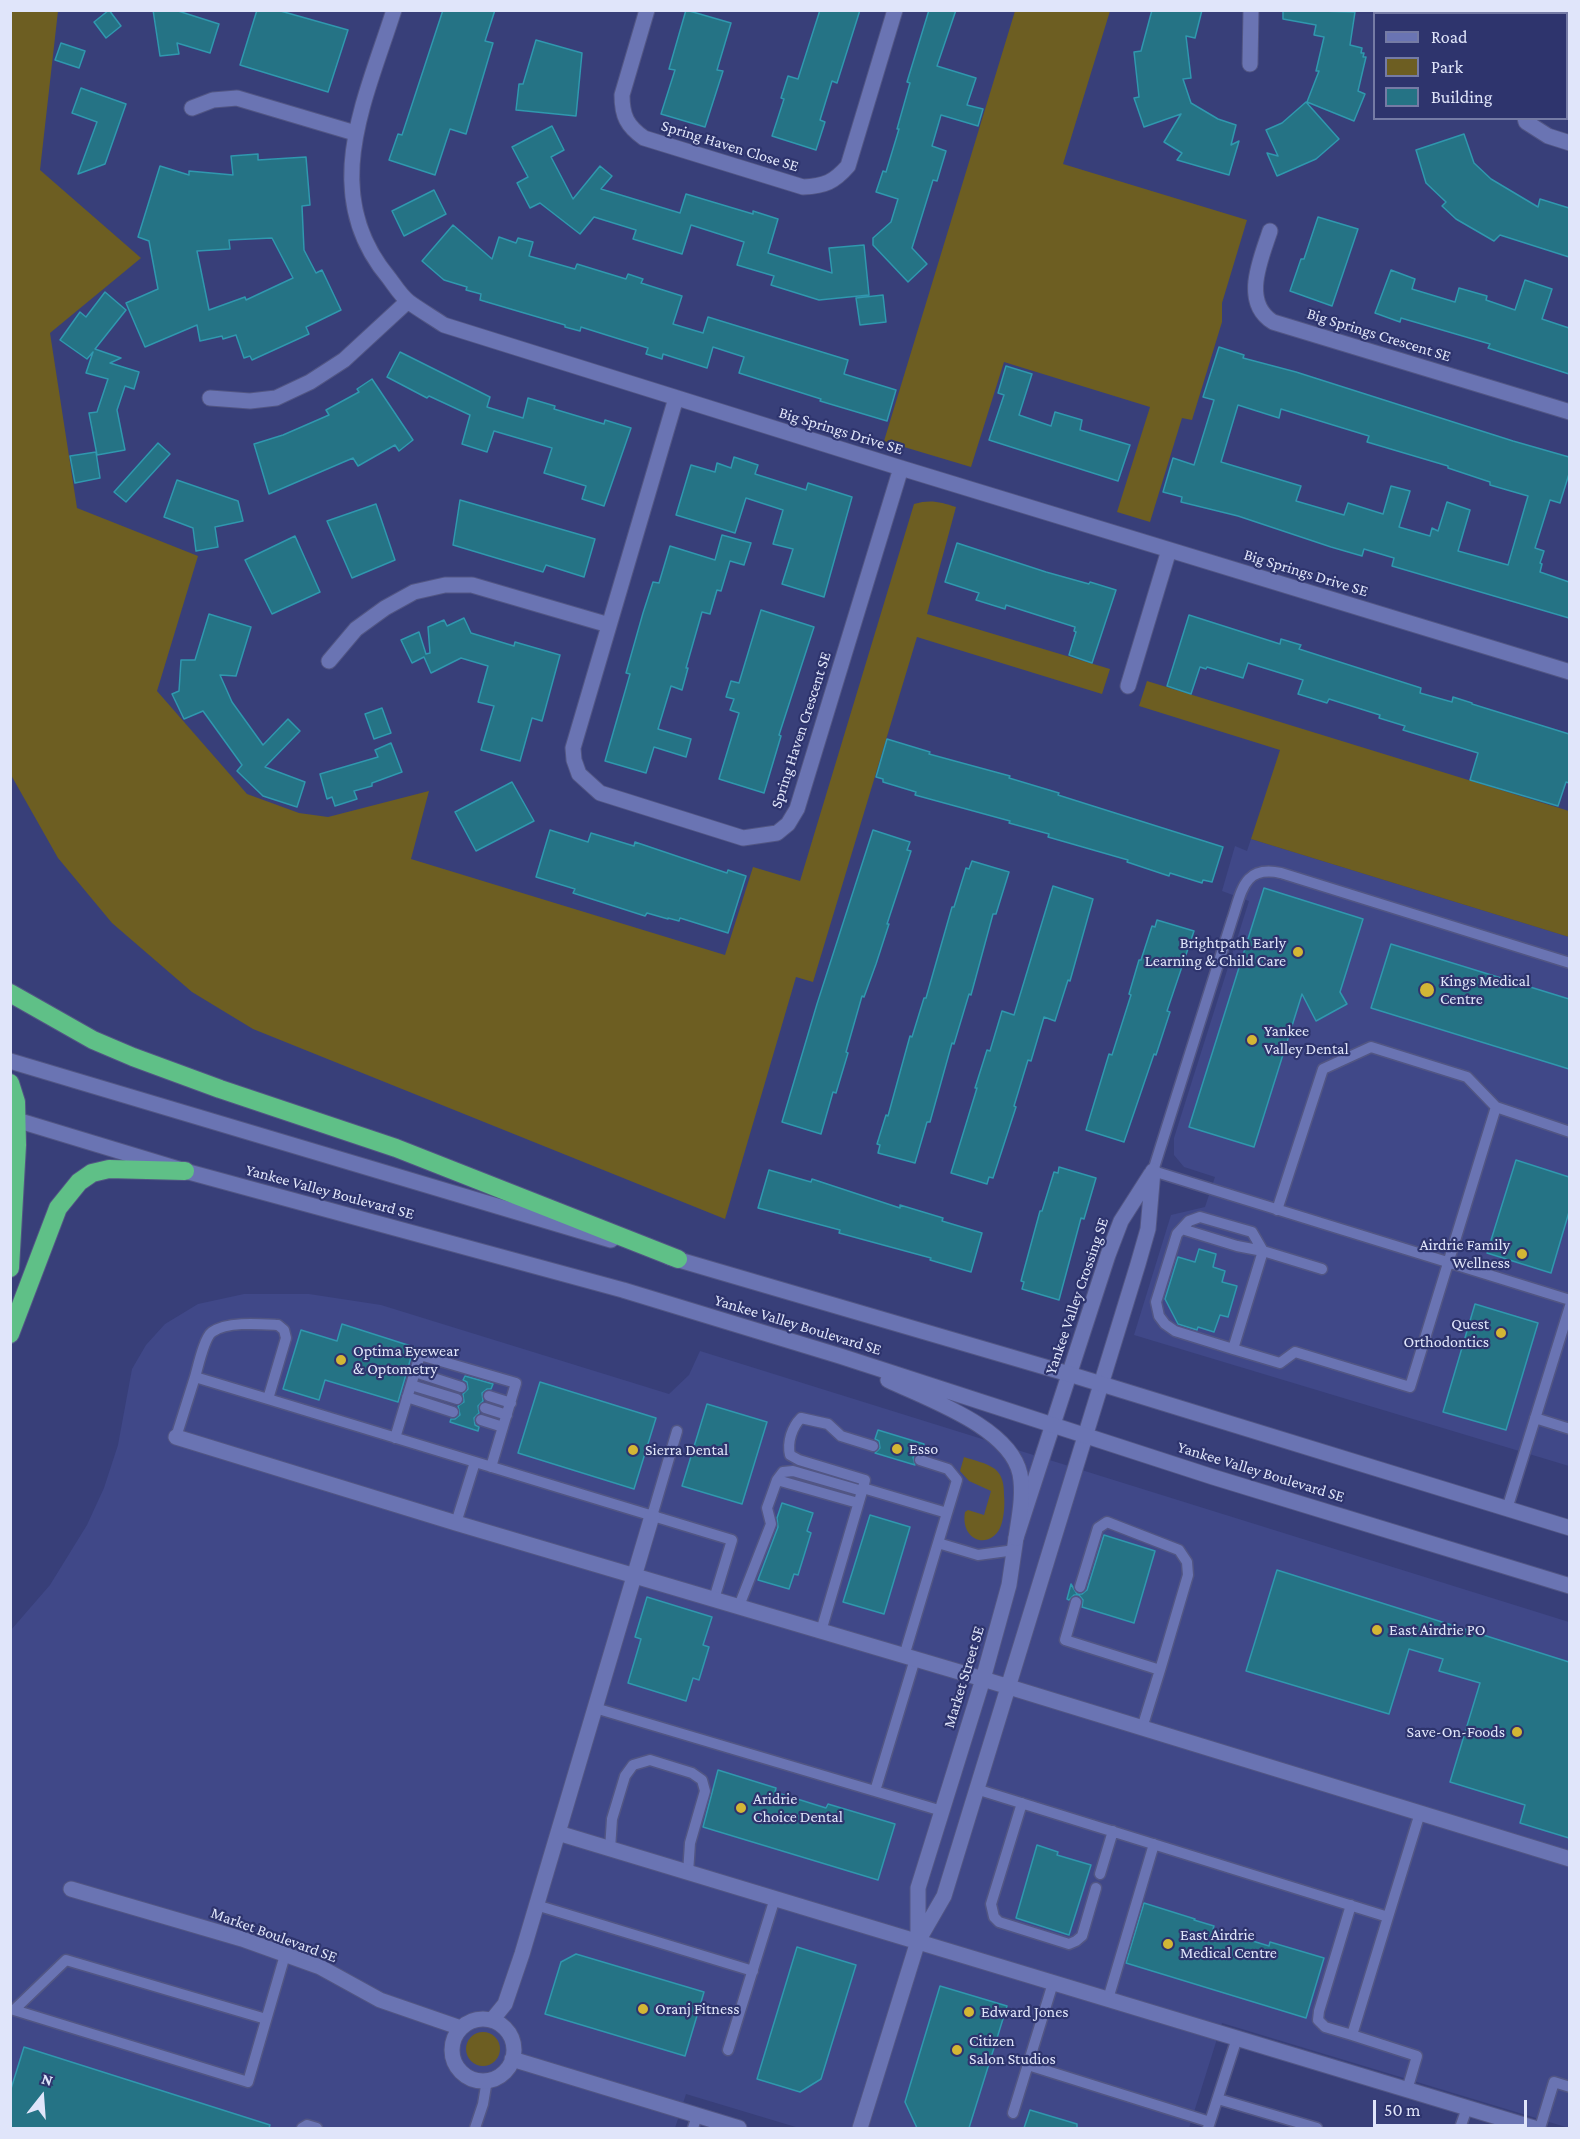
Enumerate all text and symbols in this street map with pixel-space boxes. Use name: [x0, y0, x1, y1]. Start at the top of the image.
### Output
legend: [1373, 12, 1568, 120]
text: Road: [1431, 27, 1468, 47]
text: Park: [1431, 57, 1463, 77]
text: Building: [1431, 87, 1492, 107]
street label: Spring Haven Close SE: [659, 116, 801, 176]
street label: Big Springs Crescent SE: [1305, 304, 1453, 366]
street label: Big Springs Drive SE: [777, 403, 905, 459]
street label: Big Springs Drive SE: [1242, 545, 1370, 601]
street label: Spring Haven Crescent SE: [767, 649, 835, 811]
place label: Brightpath Early Learning & Child Care: [1145, 933, 1286, 971]
marker: Brightpath Early Learning & Child Care: [1291, 945, 1305, 959]
place label: Kings Medical Centre: [1440, 971, 1530, 1009]
marker: Kings Medical Centre: [1418, 981, 1436, 999]
place label: Yankee Valley Dental: [1264, 1021, 1349, 1059]
marker: Yankee Valley Dental: [1245, 1033, 1259, 1047]
street label: Yankee Valley Boulevard SE: [244, 1160, 416, 1224]
street label: Yankee Valley Crossing SE: [1041, 1215, 1113, 1377]
place label: Airdrie Family Wellness: [1419, 1235, 1510, 1273]
marker: Airdrie Family Wellness: [1515, 1247, 1529, 1261]
street label: Yankee Valley Boulevard SE: [712, 1290, 884, 1360]
place label: Quest Orthodontics: [1403, 1314, 1489, 1352]
marker: Quest Orthodontics: [1494, 1326, 1508, 1340]
place label: Optima Eyewear & Optometry: [353, 1341, 459, 1379]
marker: Optima Eyewear & Optometry: [334, 1353, 348, 1367]
street label: Yankee Valley Boulevard SE: [1175, 1437, 1347, 1507]
place label: Esso: [909, 1439, 938, 1459]
place label: Sierra Dental: [645, 1440, 728, 1460]
marker: Esso: [890, 1442, 904, 1456]
marker: Sierra Dental: [626, 1443, 640, 1457]
place label: East Airdrie PO: [1389, 1620, 1485, 1640]
marker: East Airdrie PO: [1370, 1623, 1384, 1637]
street label: Market Street SE: [939, 1624, 989, 1730]
place label: Save-On-Foods: [1407, 1722, 1505, 1742]
marker: Save-On-Foods: [1510, 1725, 1524, 1739]
place label: Aridrie Choice Dental: [753, 1789, 843, 1827]
marker: Aridrie Choice Dental: [734, 1801, 748, 1815]
street label: Market Boulevard SE: [208, 1903, 340, 1967]
place label: East Airdrie Medical Centre: [1180, 1925, 1277, 1963]
marker: East Airdrie Medical Centre: [1161, 1937, 1175, 1951]
place label: Oranj Fitness: [655, 1999, 740, 2019]
marker: Oranj Fitness: [636, 2002, 650, 2016]
place label: Edward Jones: [981, 2002, 1069, 2022]
marker: Edward Jones: [962, 2005, 976, 2019]
place label: Citizen Salon Studios: [969, 2031, 1056, 2069]
marker: Citizen Salon Studios: [950, 2043, 964, 2057]
north arrow: [12, 2067, 72, 2127]
text: N: [40, 2070, 55, 2089]
scale bar: [1376, 2088, 1530, 2126]
text: 50 m: [1384, 2100, 1421, 2120]

